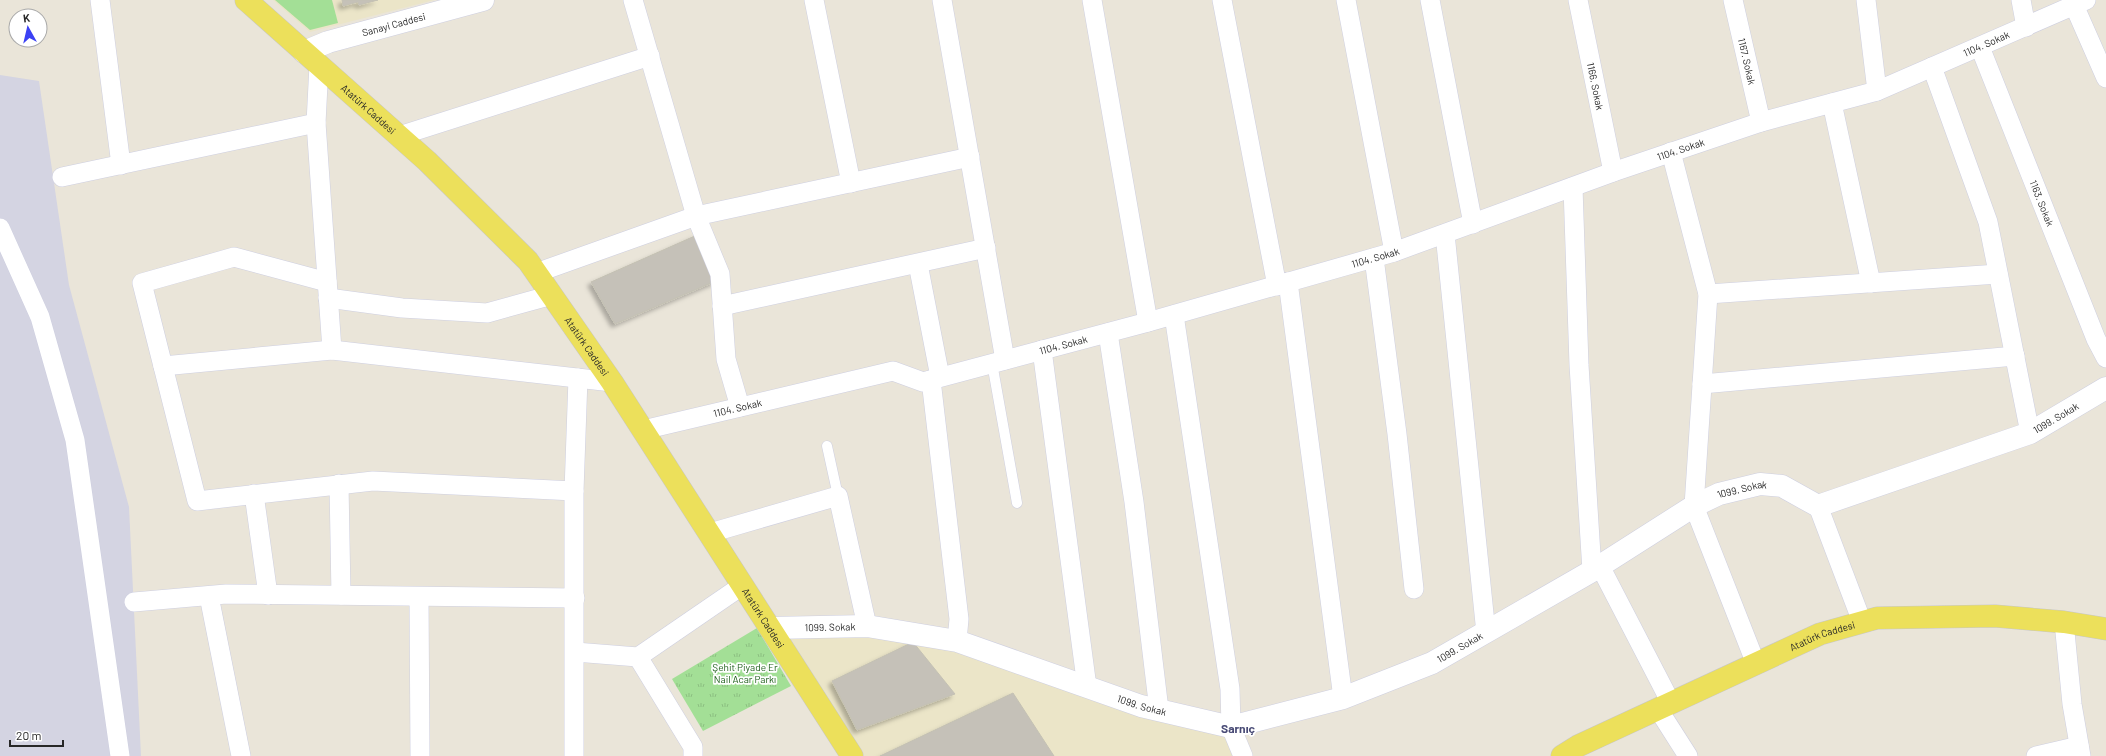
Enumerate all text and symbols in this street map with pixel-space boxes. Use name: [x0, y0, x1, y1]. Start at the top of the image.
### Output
north arrow: [8, 8, 48, 48]
street label: Sanayi Caddesi: [361, 10, 427, 39]
text: K: [22, 11, 31, 25]
street label: 1104. Sokak: [1961, 28, 2011, 59]
street label: 1167. Sokak: [1736, 37, 1758, 86]
street label: 1166. Sokak: [1585, 61, 1606, 111]
street label: Atatürk Caddesi: [339, 82, 398, 136]
street label: 1104. Sokak: [1655, 136, 1706, 163]
street label: 1163. Sokak: [2027, 178, 2057, 228]
street label: 1104. Sokak: [1350, 245, 1401, 270]
street label: Atatürk Caddesi: [562, 314, 612, 378]
street label: 1104. Sokak: [1038, 332, 1089, 357]
street label: 1104. Sokak: [712, 396, 763, 419]
street label: 1099. Sokak: [2031, 400, 2081, 436]
street label: 1099. Sokak: [1715, 478, 1767, 500]
street label: Atatürk Caddesi: [740, 586, 787, 650]
street label: Atatürk Caddesi: [1787, 618, 1856, 653]
street label: 1099. Sokak: [805, 620, 855, 633]
street label: 1099. Sokak: [1435, 629, 1485, 665]
park label: Şehit Piyade Er Nail Acar Parkı: [712, 661, 778, 685]
street label: 1099. Sokak: [1116, 692, 1168, 718]
district label: Sarnıç: [1221, 721, 1255, 735]
scale bar: [10, 722, 63, 748]
text: 20 m: [16, 728, 42, 742]

